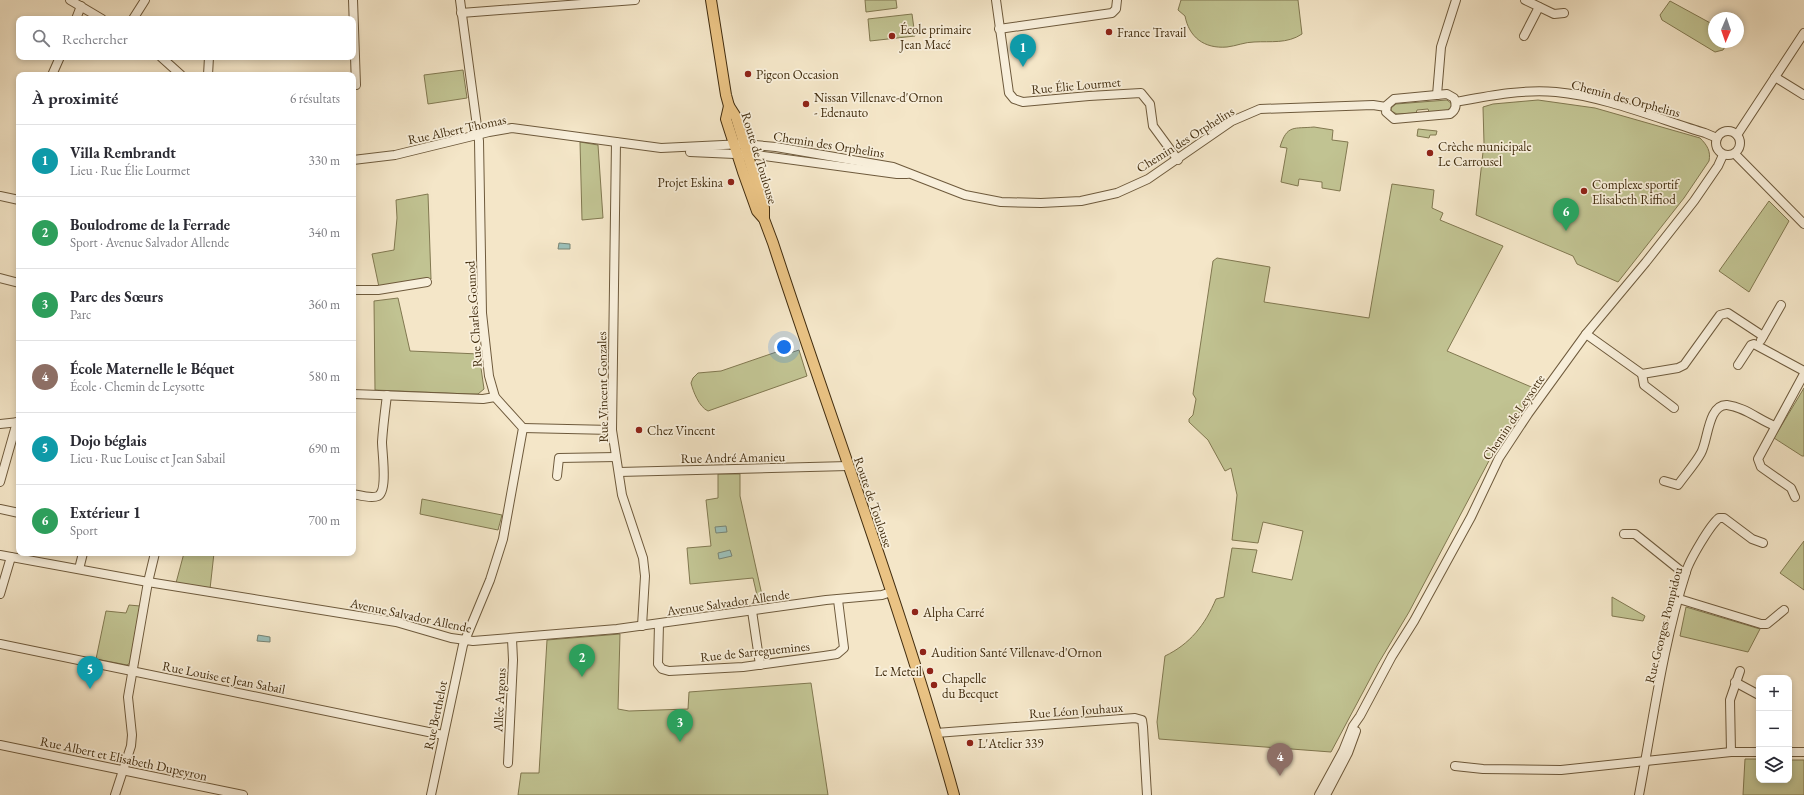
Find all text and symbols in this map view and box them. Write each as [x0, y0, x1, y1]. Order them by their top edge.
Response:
north arrow [1708, 12, 1744, 48]
search box [16, 16, 356, 60]
place label: École primaire Jean Macé [899, 21, 971, 53]
place label: France Travail [1117, 24, 1186, 41]
icon: search [30, 27, 52, 49]
marker: France Travail [1104, 27, 1114, 37]
text: Rechercher [62, 29, 128, 48]
marker: École primaire Jean Macé [887, 31, 897, 41]
pin: 1 [1010, 34, 1036, 67]
place label: Pigeon Occasion [756, 66, 839, 83]
marker: Pigeon Occasion [743, 69, 753, 79]
street label: Rue Élie Lourmet [1031, 73, 1121, 98]
street label: Chemin des Orphelins [1570, 76, 1682, 121]
text: À proximité [32, 87, 118, 109]
place label: Nissan Villenave-d'Ornon - Edenauto [814, 89, 943, 121]
text: 6 résultats [290, 90, 340, 107]
marker: Nissan Villenave-d'Ornon - Edenauto [801, 99, 811, 109]
street label: Chemin des Orphelins [1133, 102, 1237, 176]
street label: Route de Toulouse [738, 110, 782, 206]
street label: Rue Albert Thomas [406, 111, 508, 148]
street label: Chemin des Orphelins [772, 127, 886, 162]
place label: Crèche municipale Le Carrousel [1438, 138, 1532, 170]
text: Villa Rembrandt [70, 143, 176, 162]
marker: Crèche municipale Le Carrousel [1425, 148, 1435, 158]
text: 1 [42, 152, 48, 169]
text: 330 m [309, 152, 340, 169]
text: Lieu · Rue Élie Lourmet [70, 162, 190, 179]
place label: Projet Eskina [657, 174, 724, 191]
place label: Complexe sportif Elisabeth Riffiod [1592, 176, 1680, 208]
marker: Projet Eskina [726, 177, 736, 187]
marker: Complexe sportif Elisabeth Riffiod [1579, 186, 1589, 196]
pin: 6 [1553, 198, 1579, 231]
text: Boulodrome de la Ferrade [70, 215, 230, 234]
text: 2 [42, 224, 48, 241]
text: 340 m [309, 224, 340, 241]
text: Sport · Avenue Salvador Allende [70, 234, 229, 251]
street label: Rue Charles Gounod [461, 260, 486, 368]
text: Parc des Sœurs [70, 287, 163, 306]
text: 3 [42, 296, 48, 313]
text: 360 m [309, 296, 340, 313]
text: Parc [70, 306, 91, 323]
street label: Rue Vincent Gonzales [593, 331, 612, 443]
your location [774, 337, 794, 357]
text: École Maternelle le Béquet [70, 359, 234, 378]
text: 4 [42, 368, 48, 385]
text: 580 m [309, 368, 340, 385]
street label: Chemin de Leysotte [1478, 371, 1548, 464]
text: École · Chemin de Leysotte [70, 378, 205, 395]
place label: Chez Vincent [647, 422, 715, 439]
marker: Chez Vincent [634, 425, 644, 435]
text: Dojo béglais [70, 431, 147, 450]
text: 5 [42, 440, 48, 457]
text: 690 m [309, 440, 340, 457]
street label: Rue André Amanieu [681, 448, 786, 467]
text: Lieu · Rue Louise et Jean Sabail [70, 450, 225, 467]
street label: Route de Toulouse [850, 455, 897, 550]
text: Extérieur 1 [70, 503, 141, 522]
text: 6 [42, 512, 48, 529]
text: 700 m [309, 512, 340, 529]
text: Sport [70, 522, 98, 539]
street label: Rue Georges Pompidou [1641, 565, 1686, 685]
street label: Avenue Salvador Allende [665, 585, 791, 620]
street label: Avenue Salvador Allende [348, 594, 473, 637]
place label: Alpha Carré [922, 604, 984, 621]
marker: Alpha Carré [910, 607, 920, 617]
street label: Rue de Sarreguemines [699, 637, 811, 666]
pin: 2 [569, 644, 595, 677]
place label: Audition Santé Villenave-d'Ornon [930, 644, 1102, 661]
marker: Audition Santé Villenave-d'Ornon [918, 647, 928, 657]
pin: 5 [77, 656, 103, 689]
street label: Rue Louise et Jean Sabail [161, 657, 287, 698]
place label: Le Meteil [875, 663, 922, 680]
marker: Le Meteil [925, 666, 935, 676]
street label: Allée Argous [489, 667, 510, 734]
place label: Chapelle du Becquet [942, 670, 998, 702]
map controls [1756, 675, 1792, 783]
button: + [1756, 675, 1792, 711]
street label: Rue Berthelot [420, 679, 451, 751]
marker: Chapelle du Becquet [929, 680, 939, 690]
street label: Rue Léon Jouhaux [1028, 699, 1124, 722]
pin: 3 [667, 709, 693, 742]
button: − [1756, 711, 1792, 747]
street label: Rue Albert et Elisabeth Dupeyron [39, 732, 209, 785]
place label: L'Atelier 339 [978, 735, 1044, 752]
marker: L'Atelier 339 [965, 738, 975, 748]
pin: 4 [1267, 743, 1293, 776]
button: layers [1756, 747, 1792, 783]

